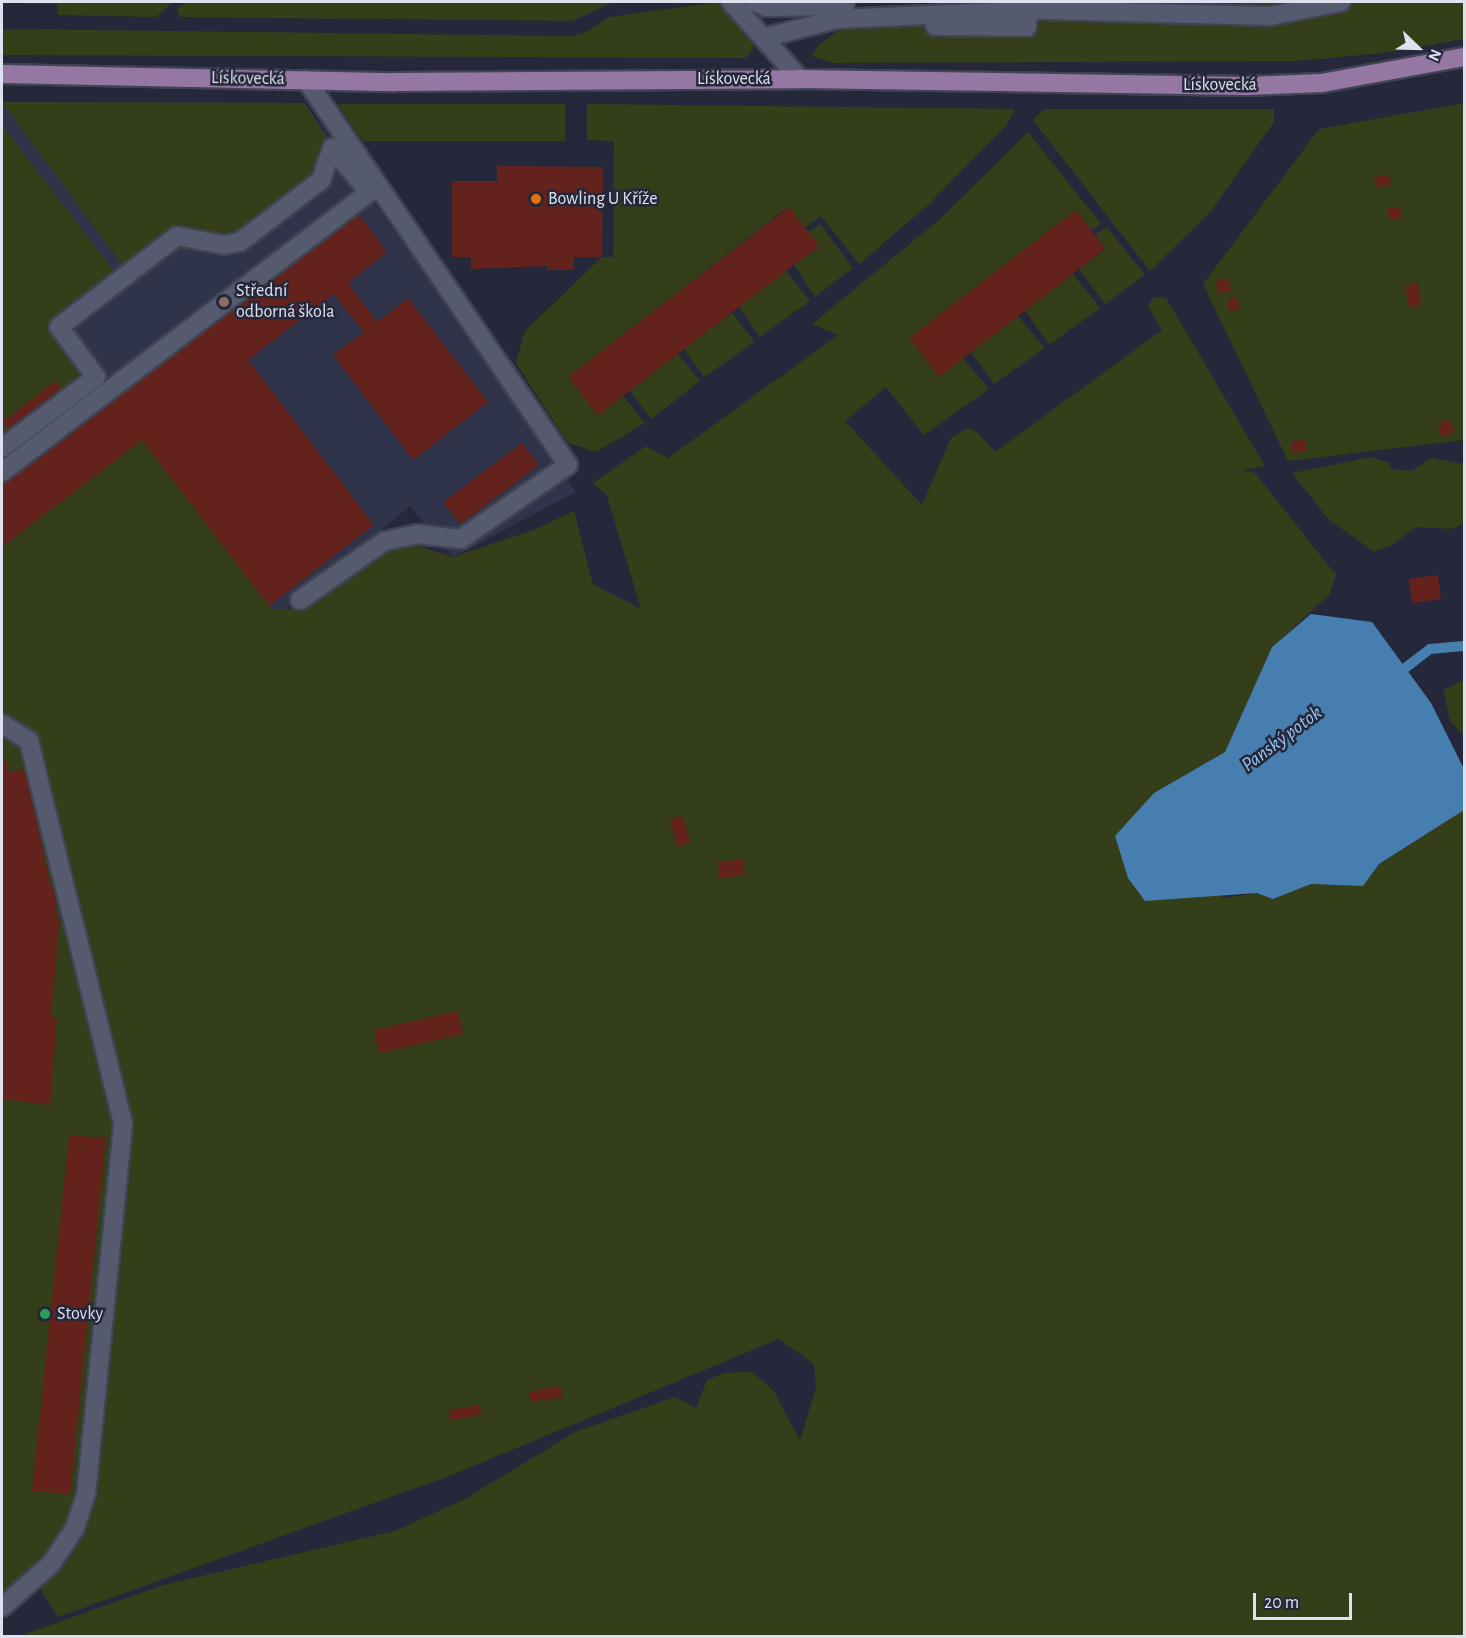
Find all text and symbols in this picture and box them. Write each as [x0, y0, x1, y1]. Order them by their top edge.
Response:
north arrow [1388, 18, 1448, 78]
text: N [1425, 47, 1444, 63]
street label: Lískovecká [211, 68, 285, 90]
street label: Lískovecká [697, 68, 771, 90]
street label: Lískovecká [1183, 74, 1257, 96]
place label: Bowling U Kříže [548, 188, 658, 210]
marker: Bowling U Kříže [529, 192, 543, 206]
place label: Střední odborná škola [236, 281, 335, 324]
marker: Střední odborná škola [217, 295, 231, 309]
water label: Panský potok [1237, 701, 1327, 777]
place label: Stovky [57, 1303, 103, 1325]
marker: Stovky [38, 1307, 52, 1321]
scale bar [1256, 1581, 1355, 1619]
text: 20 m [1264, 1594, 1299, 1612]

